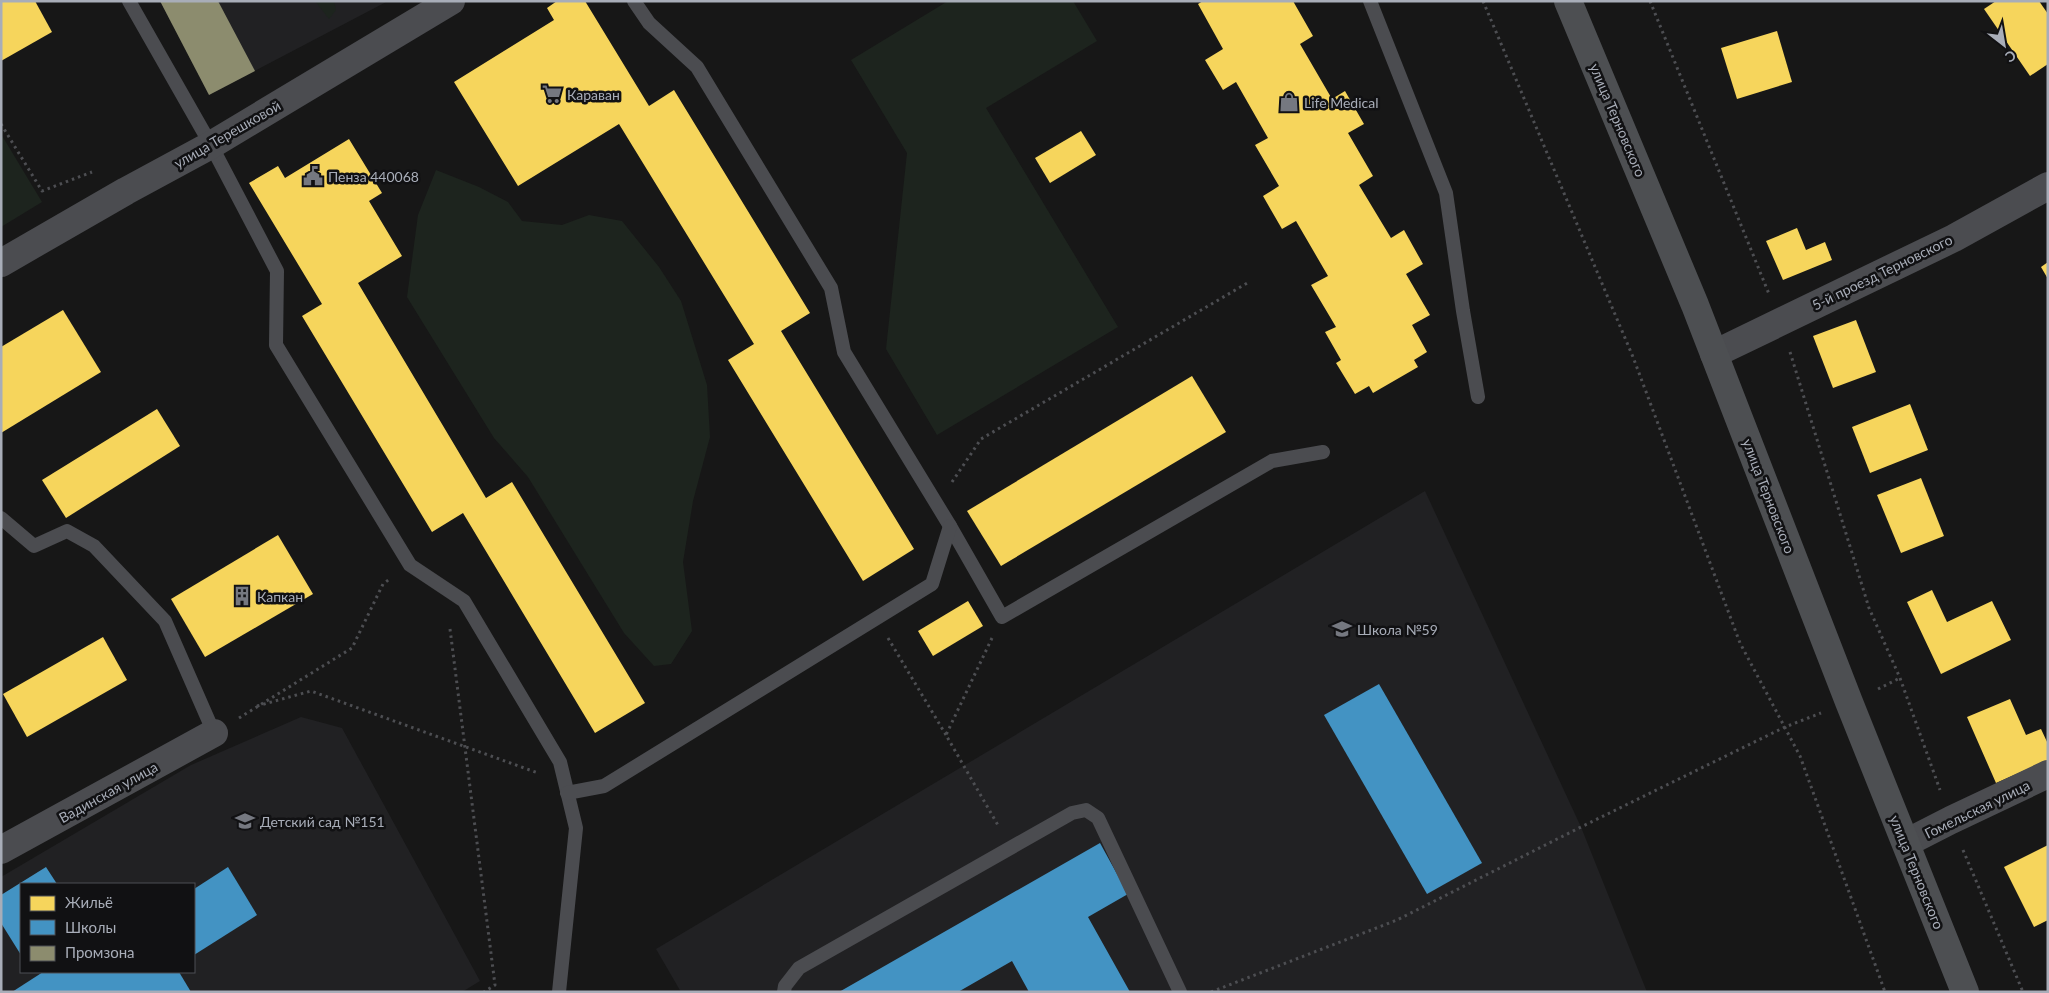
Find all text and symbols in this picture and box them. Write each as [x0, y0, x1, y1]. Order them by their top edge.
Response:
north arrow [1979, 20, 2029, 70]
text: С [2002, 47, 2019, 67]
street label: улица Терновского [1586, 61, 1650, 179]
supermarket icon: Караван [541, 83, 563, 105]
place label: Караван [567, 86, 620, 103]
shop icon: Life Medical [1278, 91, 1300, 113]
place label: Life Medical [1304, 94, 1379, 111]
street label: улица Терешковой [171, 97, 283, 171]
public building icon: Пенза 440068 [302, 165, 324, 187]
place label: Пенза 440068 [328, 168, 419, 185]
street label: 5-й проезд Терновского [1809, 231, 1955, 313]
street label: улица Терновского [1739, 436, 1799, 556]
building icon: Капкан [231, 585, 253, 607]
place label: Капкан [257, 588, 303, 605]
school or university icon: Школа №59 [1331, 618, 1353, 640]
place label: Школа №59 [1357, 621, 1438, 638]
street label: Вадинская улица [56, 758, 160, 826]
street label: Гомельская улица [1922, 776, 2032, 842]
school or university icon: Детский сад №151 [234, 810, 256, 832]
place label: Детский сад №151 [260, 813, 385, 830]
street label: улица Терновского [1886, 813, 1948, 932]
legend [20, 883, 195, 973]
text: Жильё [65, 893, 113, 911]
text: Школы [65, 918, 116, 936]
text: Промзона [65, 943, 135, 961]

